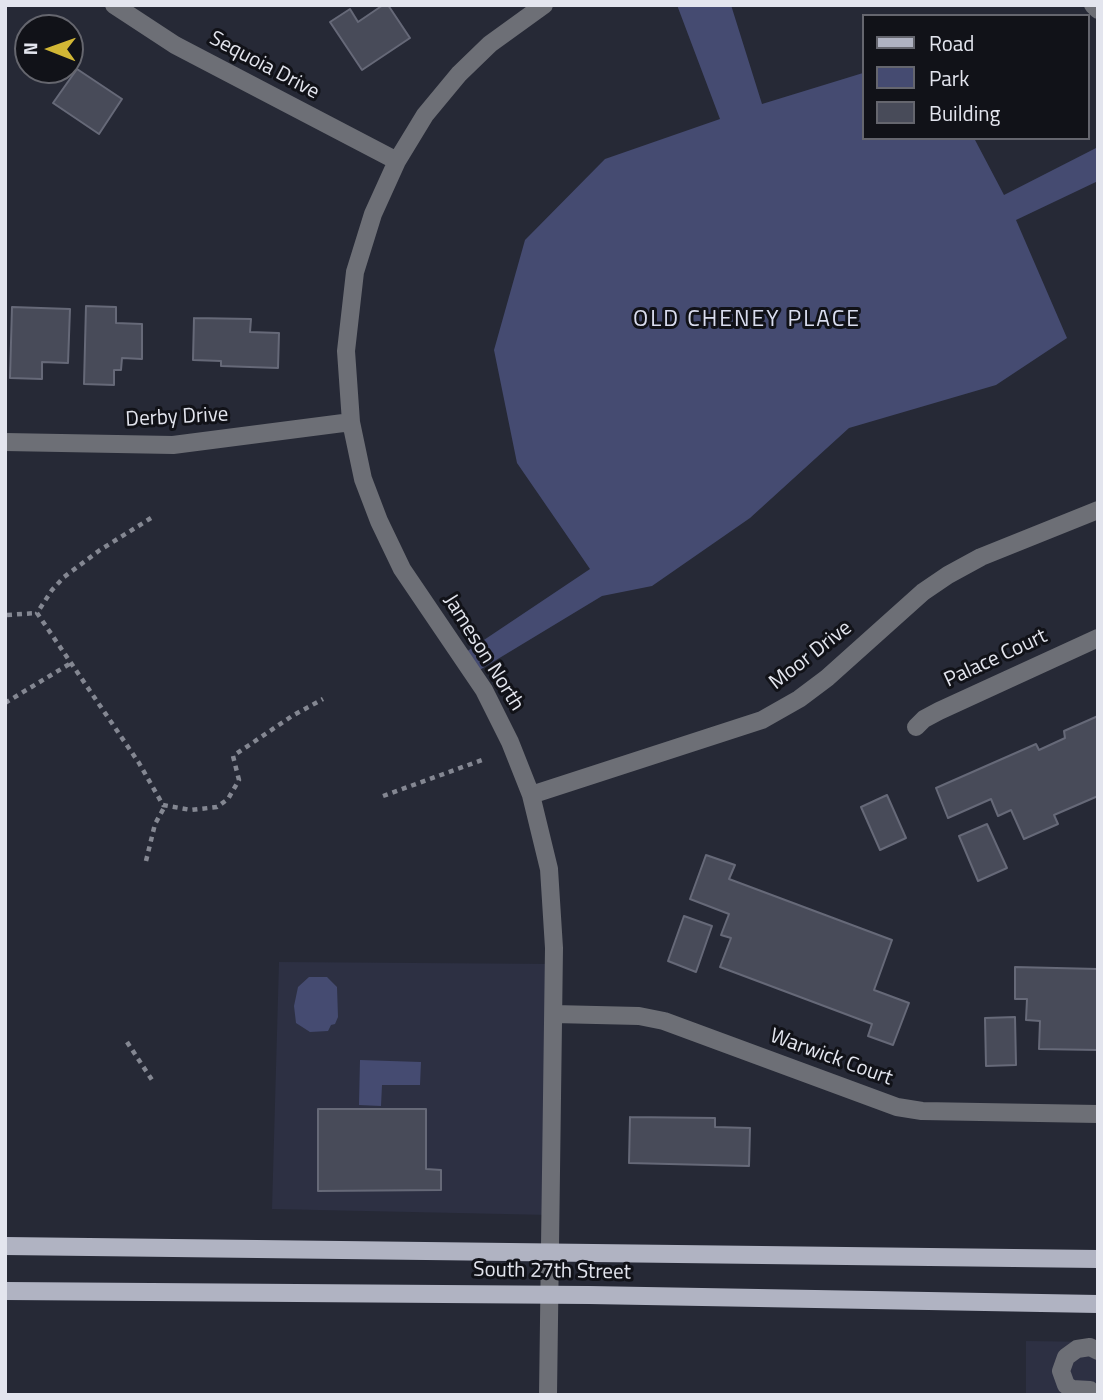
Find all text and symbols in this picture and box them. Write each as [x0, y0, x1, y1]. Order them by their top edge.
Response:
north arrow [14, 14, 84, 84]
legend [862, 14, 1089, 140]
street label: Sequoia Drive [205, 26, 323, 106]
text: Road [929, 27, 974, 59]
text: N [15, 42, 44, 56]
text: Park [929, 62, 969, 94]
text: Building [929, 97, 1000, 129]
district label: OLD CHENEY PLACE [635, 306, 859, 334]
street label: Derby Drive [125, 403, 229, 433]
street label: Jameson North [437, 590, 529, 716]
street label: Moor Drive [765, 616, 857, 696]
street label: Palace Court [941, 624, 1051, 694]
street label: Warwick Court [766, 1024, 896, 1092]
street label: South 27th Street [473, 1258, 631, 1286]

